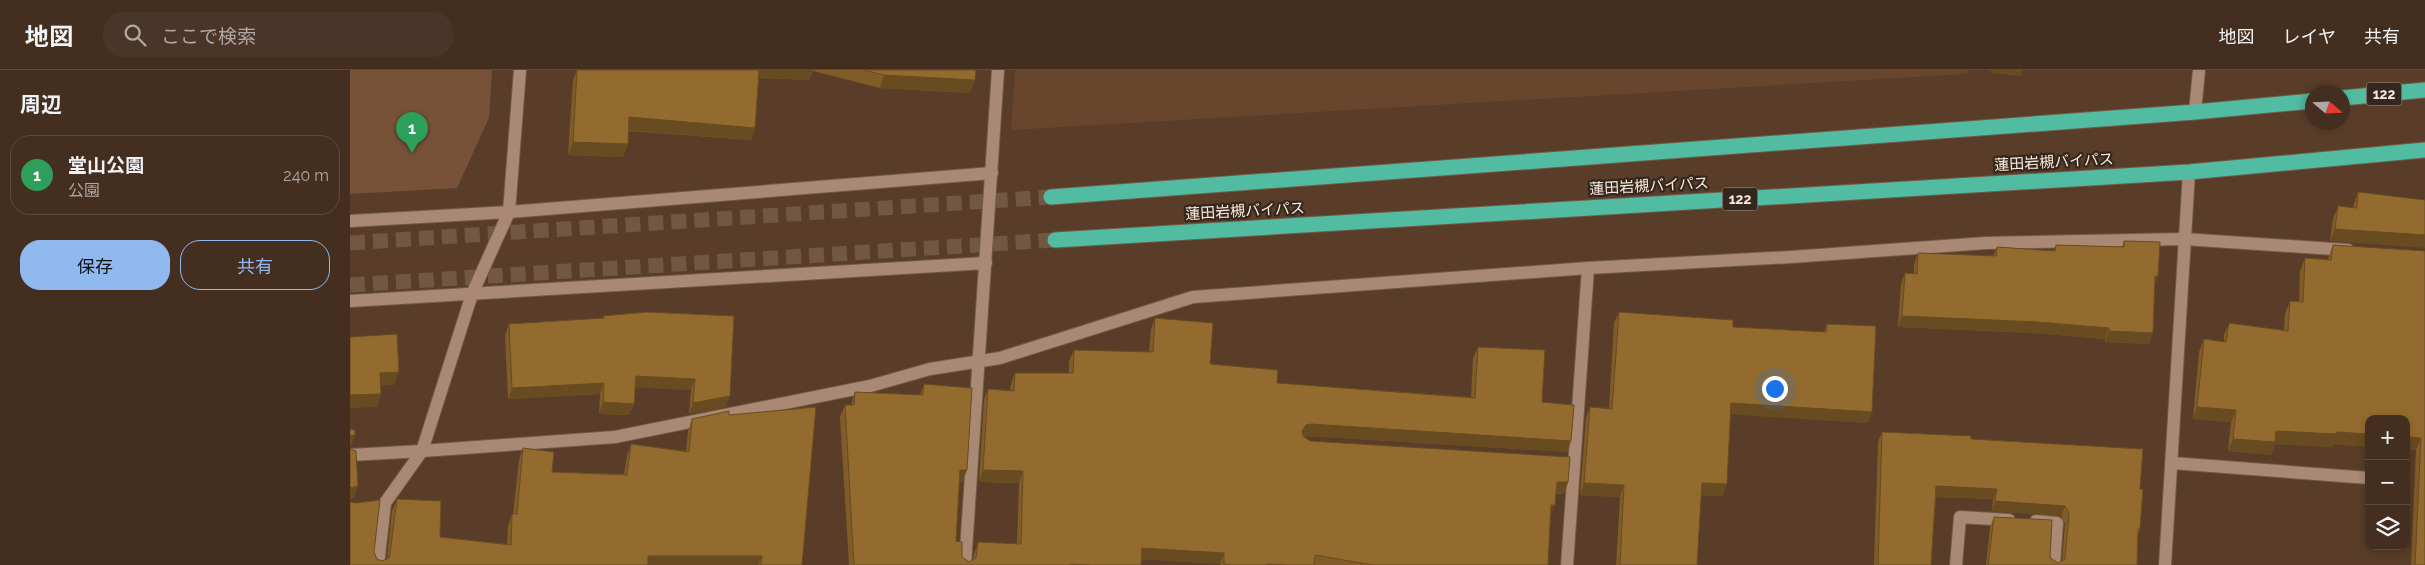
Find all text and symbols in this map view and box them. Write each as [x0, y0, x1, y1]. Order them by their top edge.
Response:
search box [103, 12, 453, 57]
icon: search [121, 21, 149, 49]
text: 地図 [25, 22, 73, 51]
text: ここで検索 [161, 25, 256, 47]
text: 地図 [2219, 26, 2255, 47]
text: レイヤ [2283, 26, 2336, 47]
text: 共有 [2364, 26, 2400, 47]
road number: 122 [2366, 82, 2402, 106]
north arrow [2305, 85, 2350, 130]
text: 周辺 [20, 92, 62, 117]
pin: 1 [396, 112, 428, 153]
street label: 蓮田岩槻バイパス [1994, 150, 2114, 174]
text: 堂山公園 [68, 154, 144, 176]
text: 1 [33, 166, 41, 185]
text: 240 m [283, 166, 329, 185]
street label: 蓮田岩槻バイパス [1589, 174, 1709, 198]
text: 公園 [68, 181, 100, 200]
road number: 122 [1722, 188, 1758, 210]
street label: 蓮田岩槻バイパス [1185, 199, 1305, 223]
button: 保存 [20, 240, 170, 290]
button: 共有 [180, 240, 330, 290]
your location [1762, 376, 1788, 402]
map controls [2365, 415, 2410, 550]
button: + [2365, 415, 2410, 460]
button: − [2365, 460, 2410, 505]
button: layers [2365, 505, 2410, 550]

